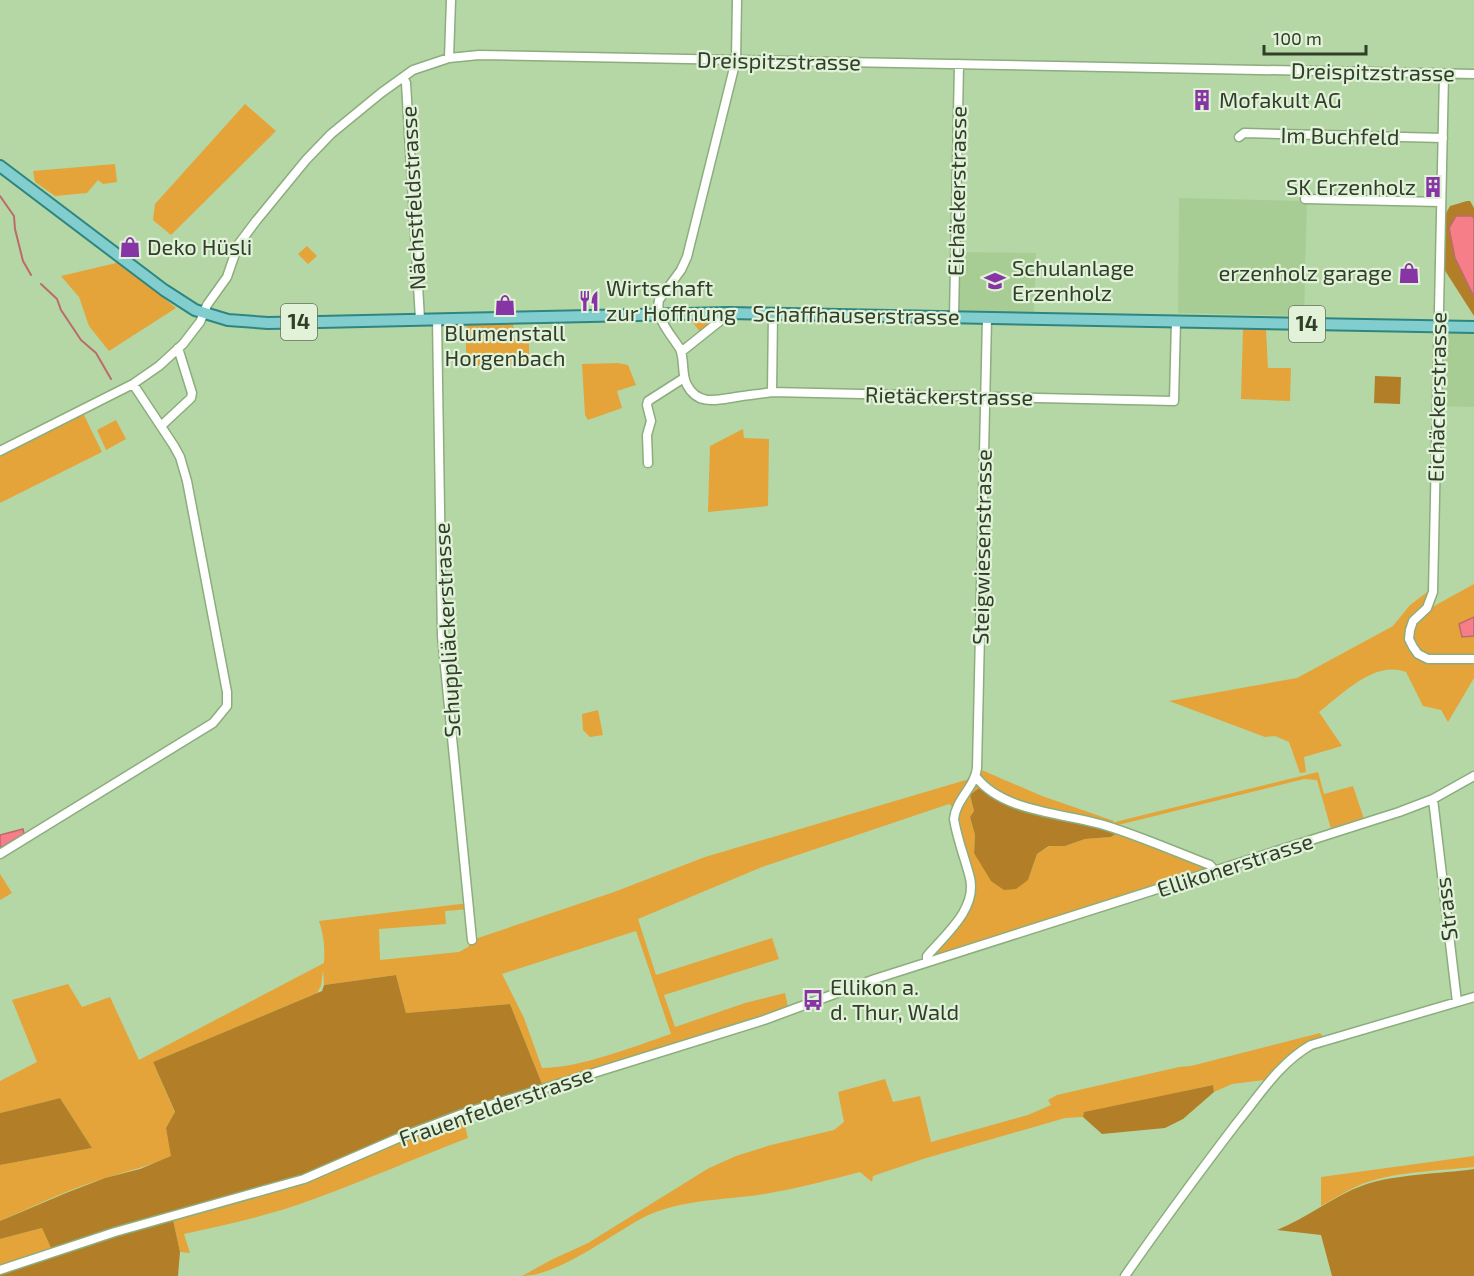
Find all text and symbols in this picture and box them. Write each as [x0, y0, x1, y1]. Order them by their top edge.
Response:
scale bar [1264, 18, 1366, 56]
text: 100 m [1273, 27, 1322, 49]
street label: Dreispitzstrasse [697, 46, 861, 74]
street label: Dreispitzstrasse [1291, 57, 1455, 85]
place label: Mofakult AG [1219, 86, 1342, 112]
building icon: Mofakult AG [1190, 88, 1214, 112]
street label: Nächstfeldstrasse [394, 105, 430, 291]
street label: Eichäckerstrasse [942, 106, 970, 276]
street label: Im Buchfeld [1280, 121, 1400, 149]
place label: SK Erzenholz [1286, 173, 1416, 199]
building icon: SK Erzenholz [1421, 175, 1445, 199]
place label: Deko Hüsli [147, 233, 252, 259]
shop icon: Deko Hüsli [118, 235, 142, 259]
place label: Schulanlage Erzenholz [1012, 254, 1134, 305]
place label: erzenholz garage [1218, 259, 1392, 285]
shop icon: erzenholz garage [1397, 261, 1421, 285]
school or university icon: Schulanlage Erzenholz [983, 269, 1007, 293]
place label: Wirtschaft zur Hoffnung [606, 274, 736, 325]
restaurant icon: Wirtschaft zur Hoffnung [577, 289, 601, 313]
shop icon: Blumenstall Horgenbach [493, 293, 517, 317]
street label: Schaffhauserstrasse [752, 299, 960, 329]
road number: 14 [281, 304, 317, 340]
road number: 14 [1289, 306, 1325, 342]
street label: Eichäckerstrasse [1422, 312, 1450, 482]
place label: Blumenstall Horgenbach [444, 319, 566, 370]
street label: Rietäckerstrasse [865, 381, 1033, 409]
street label: Steigwiesenstrasse [966, 449, 996, 645]
street label: Schuppliäckerstrasse [427, 522, 465, 738]
street label: Ellikonerstrasse [1154, 827, 1316, 901]
street label: Strass [1428, 876, 1462, 942]
place label: Ellikon a. d. Thur, Wald [830, 973, 959, 1024]
bus stop icon: Ellikon a. d. Thur, Wald [801, 988, 825, 1012]
street label: Frauenfelderstrasse [395, 1060, 596, 1151]

